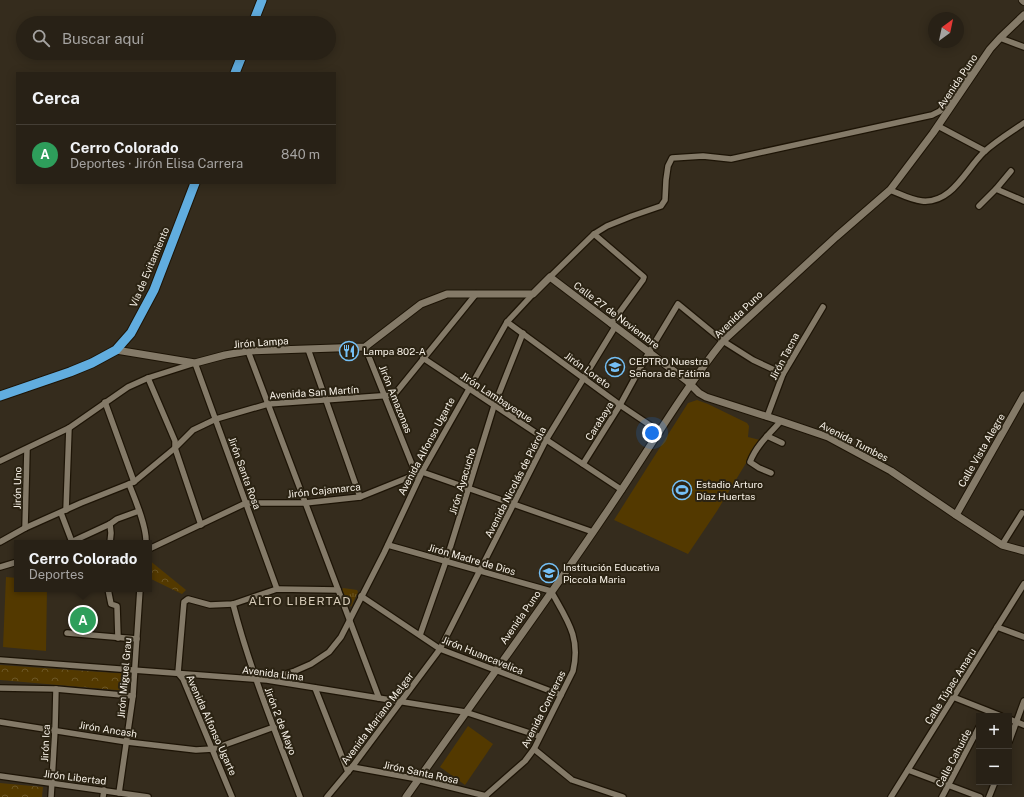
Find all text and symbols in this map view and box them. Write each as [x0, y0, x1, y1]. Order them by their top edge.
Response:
north arrow [928, 12, 964, 48]
search box [16, 16, 336, 60]
icon: search [30, 27, 52, 49]
text: Buscar aquí [62, 30, 144, 47]
street label: Avenida Puno [934, 51, 980, 110]
text: Cerca [32, 88, 80, 108]
text: Cerro Colorado [70, 139, 179, 156]
text: A [40, 147, 50, 162]
text: 840 m [281, 147, 320, 162]
text: Deportes · Jirón Elisa Carrera [70, 156, 243, 171]
street label: Vía de Evitamiento [127, 225, 171, 309]
street label: Calle 27 de Noviembre [572, 279, 663, 351]
street label: Avenida Puno [711, 288, 765, 340]
street label: Jirón Tacna [767, 330, 801, 382]
street label: Jirón Lampa [233, 334, 289, 350]
restaurant icon: Lampa 802-A [338, 340, 360, 362]
place label: Lampa 802-A [363, 345, 426, 357]
street label: Jirón Loreto [563, 349, 614, 391]
place label: CEPTRO Nuestra Señora de Fátima [629, 355, 710, 379]
school or university icon: CEPTRO Nuestra Señora de Fátima [604, 356, 626, 378]
street label: Jirón Amazonas [377, 363, 415, 435]
street label: Jirón Lambayeque [459, 369, 536, 425]
street label: Avenida San Martín [269, 383, 360, 401]
street label: Avenida Alfonso Ugarte [395, 395, 457, 497]
street label: Carabaya [582, 399, 616, 443]
street label: Calle Vista Alegre [955, 411, 1007, 489]
street label: Avenida Tumbes [817, 418, 891, 464]
your location [642, 423, 662, 443]
street label: Avenida Nicolás de Piérola [482, 425, 548, 539]
street label: Jirón Santa Rosa [226, 435, 264, 511]
street label: Jirón Ayacucho [446, 446, 478, 516]
street label: Jirón Uno [11, 466, 23, 509]
place label: Estadio Arturo Díaz Huertas [696, 478, 763, 502]
sports icon: Estadio Arturo Díaz Huertas [671, 479, 693, 501]
street label: Jirón Cajamarca [287, 480, 361, 500]
popup [14, 540, 152, 592]
street label: Jirón Madre de Dios [427, 541, 517, 577]
text: Cerro Colorado [29, 550, 137, 567]
place label: Institución Educativa Piccola Maria [563, 561, 660, 585]
school or university icon: Institución Educativa Piccola Maria [538, 562, 560, 584]
text: Deportes [29, 567, 84, 582]
street label: Avenida Puno [497, 588, 543, 646]
district label: ALTO LIBERTAD [249, 594, 351, 608]
pin: A [70, 605, 96, 635]
street label: Jirón Huancavelica [441, 633, 525, 677]
street label: Jirón Miguel Grau [115, 637, 134, 719]
street label: Calle Túpac Amaru [922, 646, 978, 726]
street label: Avenida Lima [242, 663, 304, 683]
street label: Avenida Contreras [518, 668, 568, 750]
street label: Avenida Mariano Melgar [338, 669, 416, 767]
street label: Avenida Alfonso Ugarte [184, 673, 240, 778]
street label: Jirón 2 de Mayo [263, 685, 300, 757]
map controls [976, 713, 1012, 785]
button: + [976, 713, 1012, 749]
street label: Jirón Ancash [78, 718, 138, 740]
street label: Jirón Ica [38, 724, 52, 762]
street label: Calle Cahuide [933, 727, 974, 789]
button: − [976, 749, 1012, 785]
street label: Jirón Santa Rosa [382, 758, 460, 786]
street label: Jirón Libertad [43, 767, 107, 787]

